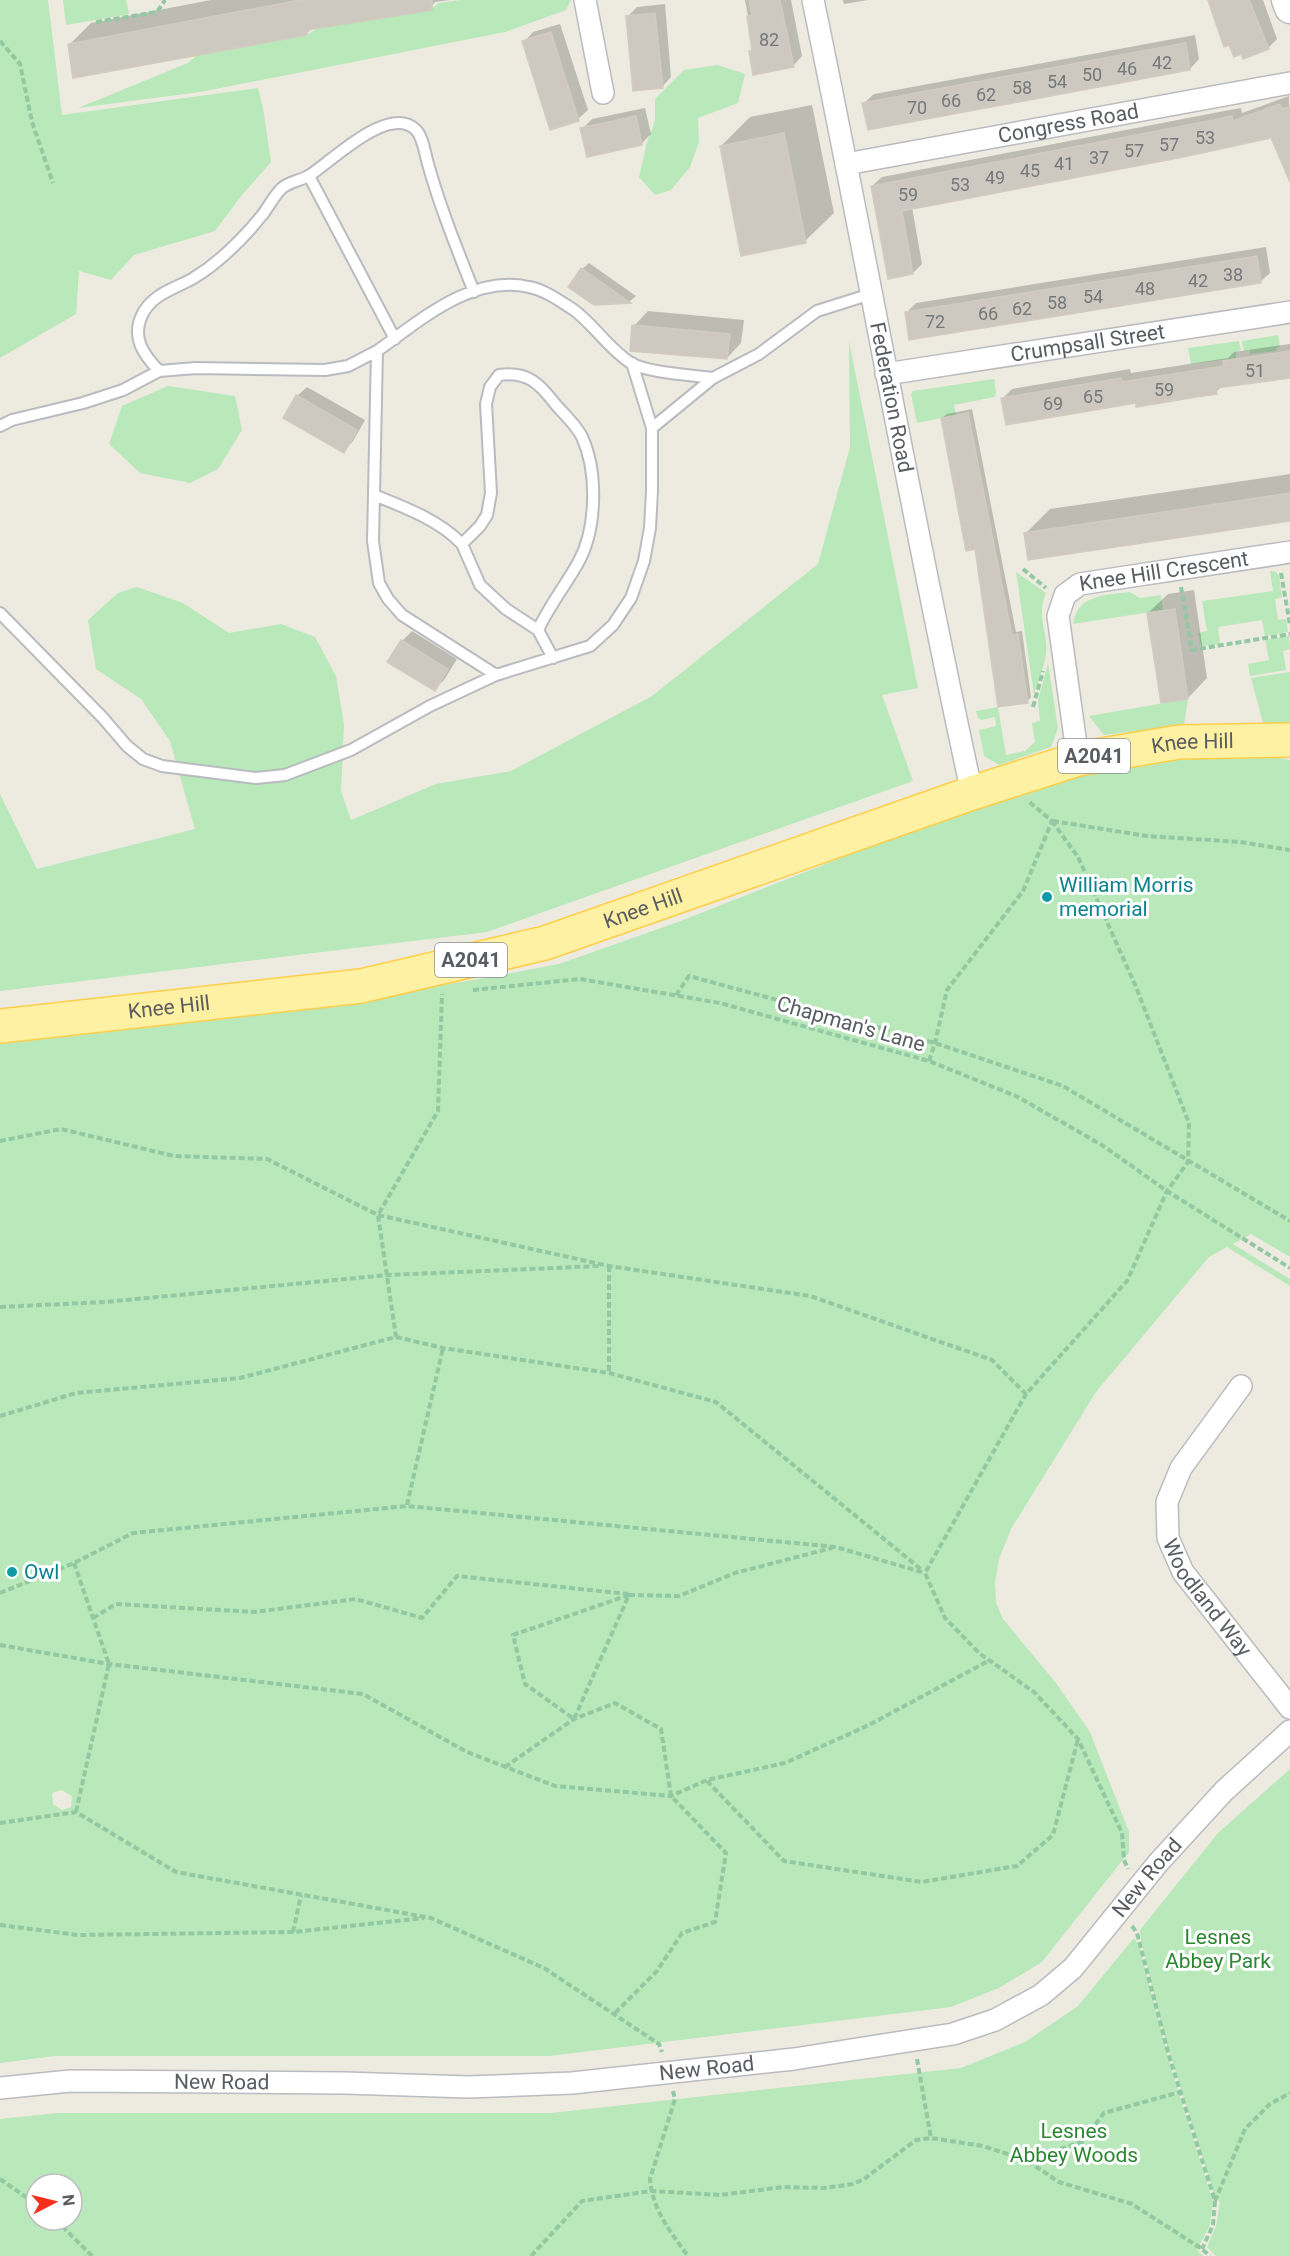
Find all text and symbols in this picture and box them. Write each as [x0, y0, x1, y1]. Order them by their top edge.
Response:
house number: 82 [759, 29, 779, 50]
house number: 42 [1152, 52, 1172, 73]
house number: 46 [1117, 58, 1137, 79]
house number: 50 [1082, 64, 1102, 85]
house number: 54 [1047, 71, 1067, 92]
house number: 58 [1012, 77, 1032, 98]
house number: 62 [976, 84, 996, 105]
house number: 66 [941, 90, 961, 111]
house number: 70 [907, 97, 927, 118]
street label: Congress Road [996, 99, 1140, 148]
house number: 53 [1195, 127, 1215, 148]
house number: 57 [1159, 134, 1179, 155]
house number: 57 [1124, 140, 1144, 161]
house number: 37 [1089, 147, 1109, 168]
house number: 41 [1054, 153, 1074, 174]
house number: 45 [1020, 160, 1040, 181]
house number: 49 [985, 167, 1005, 188]
house number: 53 [950, 174, 970, 195]
house number: 59 [898, 184, 918, 205]
house number: 38 [1223, 264, 1243, 285]
house number: 42 [1188, 270, 1208, 291]
house number: 48 [1135, 278, 1155, 299]
house number: 54 [1083, 286, 1103, 307]
house number: 58 [1047, 292, 1067, 313]
house number: 62 [1012, 298, 1032, 319]
house number: 66 [978, 303, 998, 324]
house number: 72 [925, 311, 945, 332]
street label: Crumpsall Street [1009, 319, 1167, 367]
street label: Federation Road [865, 320, 918, 475]
house number: 51 [1245, 360, 1265, 381]
house number: 59 [1154, 379, 1174, 400]
house number: 65 [1083, 386, 1103, 407]
house number: 69 [1043, 393, 1063, 414]
street label: Knee Hill Crescent [1078, 546, 1250, 596]
street label: Knee Hill [1150, 729, 1234, 758]
road number: A2041 [1058, 739, 1130, 773]
place label: William Morris memorial [1059, 873, 1194, 921]
street label: Knee Hill [600, 884, 686, 934]
marker: William Morris memorial [1040, 890, 1054, 904]
road number: A2041 [435, 943, 507, 977]
street label: Knee Hill [127, 991, 211, 1024]
street label: Chapman's Lane [774, 991, 928, 1057]
street label: Woodland Way [1158, 1535, 1257, 1661]
place label: Owl [24, 1560, 59, 1584]
marker: Owl [5, 1565, 19, 1579]
street label: New Road [1107, 1833, 1187, 1922]
park label: Lesnes Abbey Park [1165, 1925, 1271, 1973]
street label: New Road [658, 2051, 755, 2085]
street label: New Road [174, 2070, 269, 2094]
park label: Lesnes Abbey Woods [1010, 2119, 1138, 2167]
north arrow [24, 2172, 84, 2232]
text: N [58, 2193, 79, 2207]

